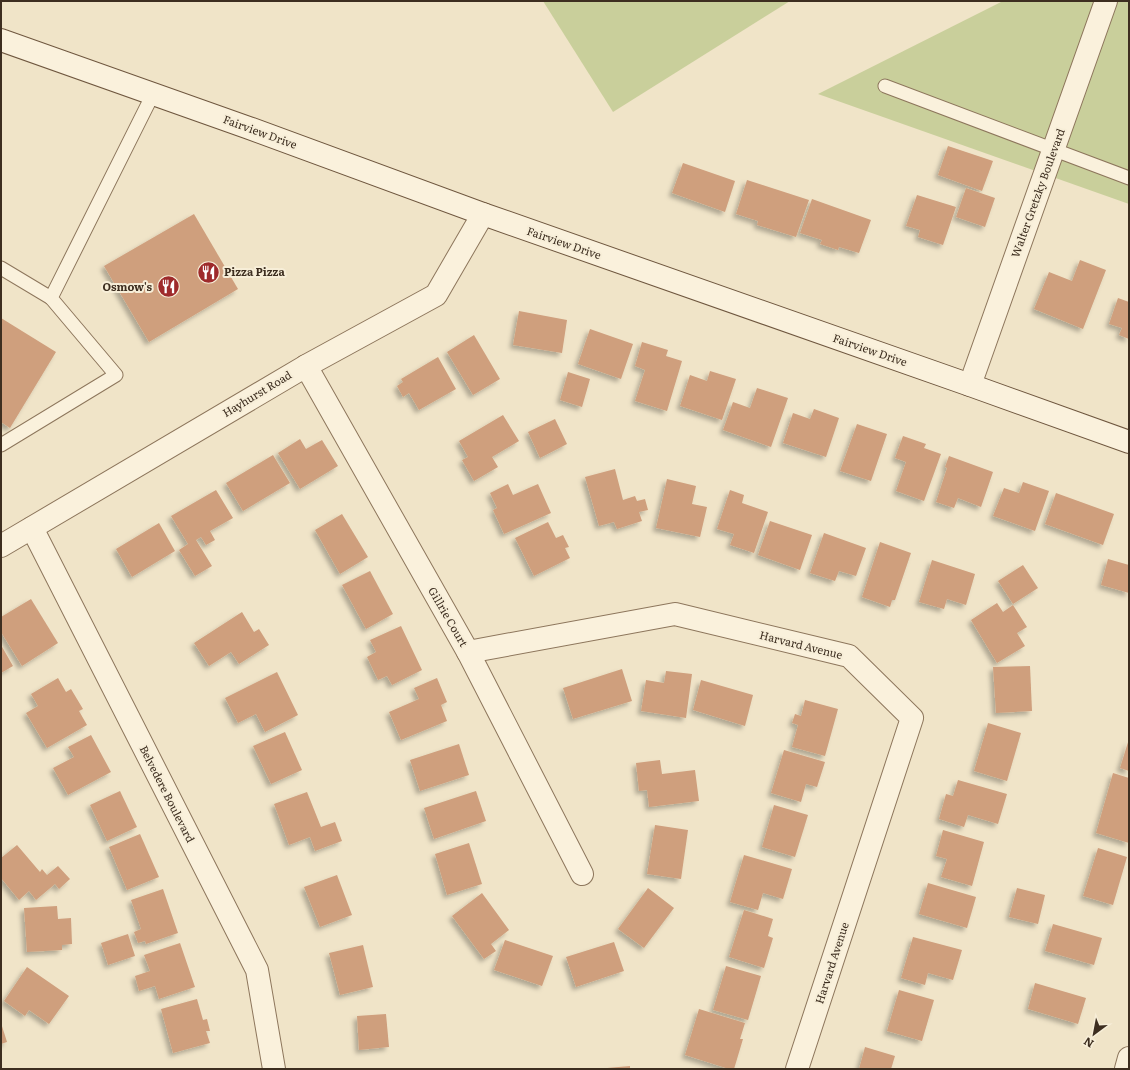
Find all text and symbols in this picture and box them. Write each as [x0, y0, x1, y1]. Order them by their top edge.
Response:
street label: Fairview Drive [221, 110, 300, 152]
street label: Walter Gretzky Boulevard [1006, 126, 1068, 259]
street label: Fairview Drive [525, 222, 604, 262]
restaurant icon: Pizza Pizza [196, 259, 222, 285]
place label: Pizza Pizza [224, 263, 285, 279]
restaurant icon: Osmow's [155, 274, 181, 300]
place label: Osmow's [102, 278, 153, 294]
street label: Fairview Drive [831, 329, 910, 369]
street label: Hayhurst Road [219, 366, 294, 420]
street label: Gillrie Court [425, 584, 473, 650]
street label: Harvard Avenue [758, 626, 845, 662]
street label: Belvedere Boulevard [136, 742, 199, 845]
street label: Harvard Avenue [810, 919, 852, 1006]
north arrow [1074, 1014, 1114, 1054]
text: N [1080, 1034, 1096, 1053]

